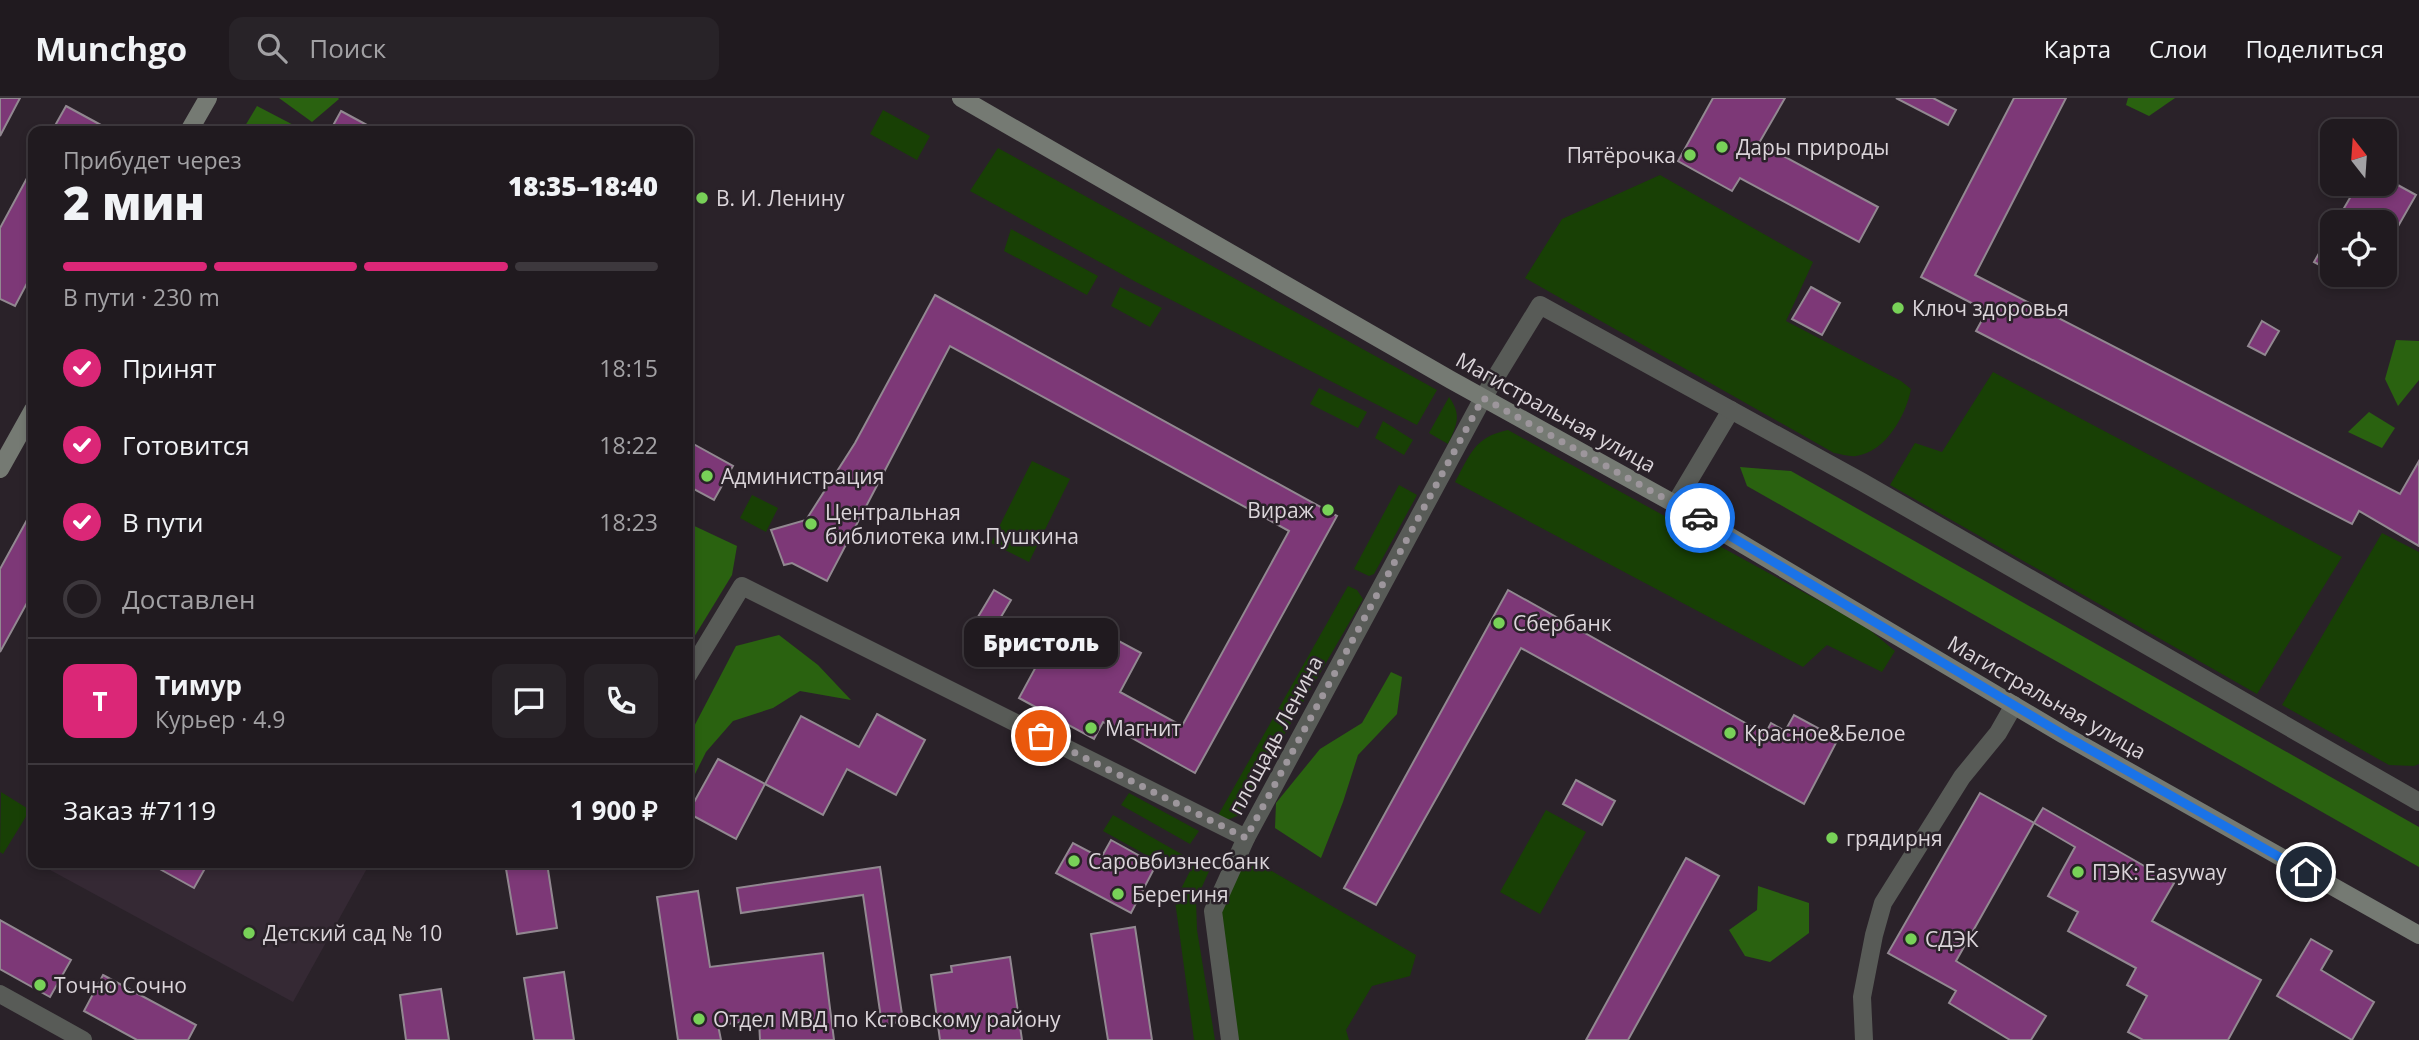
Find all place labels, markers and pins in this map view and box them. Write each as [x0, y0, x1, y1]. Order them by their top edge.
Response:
place label: Дары природы [1736, 133, 1889, 161]
marker: Дары природы [1714, 139, 1730, 155]
place label: Пятёрочка [1567, 141, 1676, 169]
marker: Пятёрочка [1682, 147, 1698, 163]
place label: В. И. Ленину [716, 184, 845, 212]
marker: В. И. Ленину [694, 190, 710, 206]
place label: Ключ здоровья [1912, 294, 2069, 322]
marker: Ключ здоровья [1890, 300, 1906, 316]
place label: Администрация [721, 462, 884, 490]
marker: Администрация [699, 468, 715, 484]
place label: Вираж [1247, 496, 1315, 524]
place label: Центральная библиотека им.Пушкина [825, 498, 1079, 550]
marker: Вираж [1320, 502, 1336, 518]
marker: Центральная библиотека им.Пушкина [803, 516, 819, 532]
place label: Сбербанк [1513, 609, 1612, 637]
marker: Сбербанк [1491, 615, 1507, 631]
callout: Бристоль [964, 617, 1118, 666]
pin [1011, 706, 1071, 766]
place label: Магнит [1105, 714, 1181, 742]
place label: Красное&Белое [1744, 719, 1905, 747]
marker: Магнит [1083, 720, 1099, 736]
marker: Красное&Белое [1722, 725, 1738, 741]
place label: грядирня [1846, 824, 1943, 852]
marker: грядирня [1824, 830, 1840, 846]
pin [2276, 842, 2336, 902]
place label: Саровбизнесбанк [1088, 847, 1270, 875]
marker: Саровбизнесбанк [1066, 853, 1082, 869]
place label: ПЭК: Easyway [2092, 858, 2227, 886]
marker: ПЭК: Easyway [2070, 864, 2086, 880]
place label: Берегиня [1132, 880, 1229, 908]
marker: Берегиня [1110, 886, 1126, 902]
place label: Детский сад № 10 [263, 919, 442, 947]
marker: Детский сад № 10 [241, 925, 257, 941]
place label: СДЭК [1925, 925, 1979, 953]
marker: СДЭК [1903, 931, 1919, 947]
place label: Точно Сочно [54, 971, 187, 999]
marker: Точно Сочно [32, 977, 48, 993]
place label: Отдел МВД по Кстовскому району [713, 1005, 1061, 1033]
marker: Отдел МВД по Кстовскому району [691, 1011, 707, 1027]

